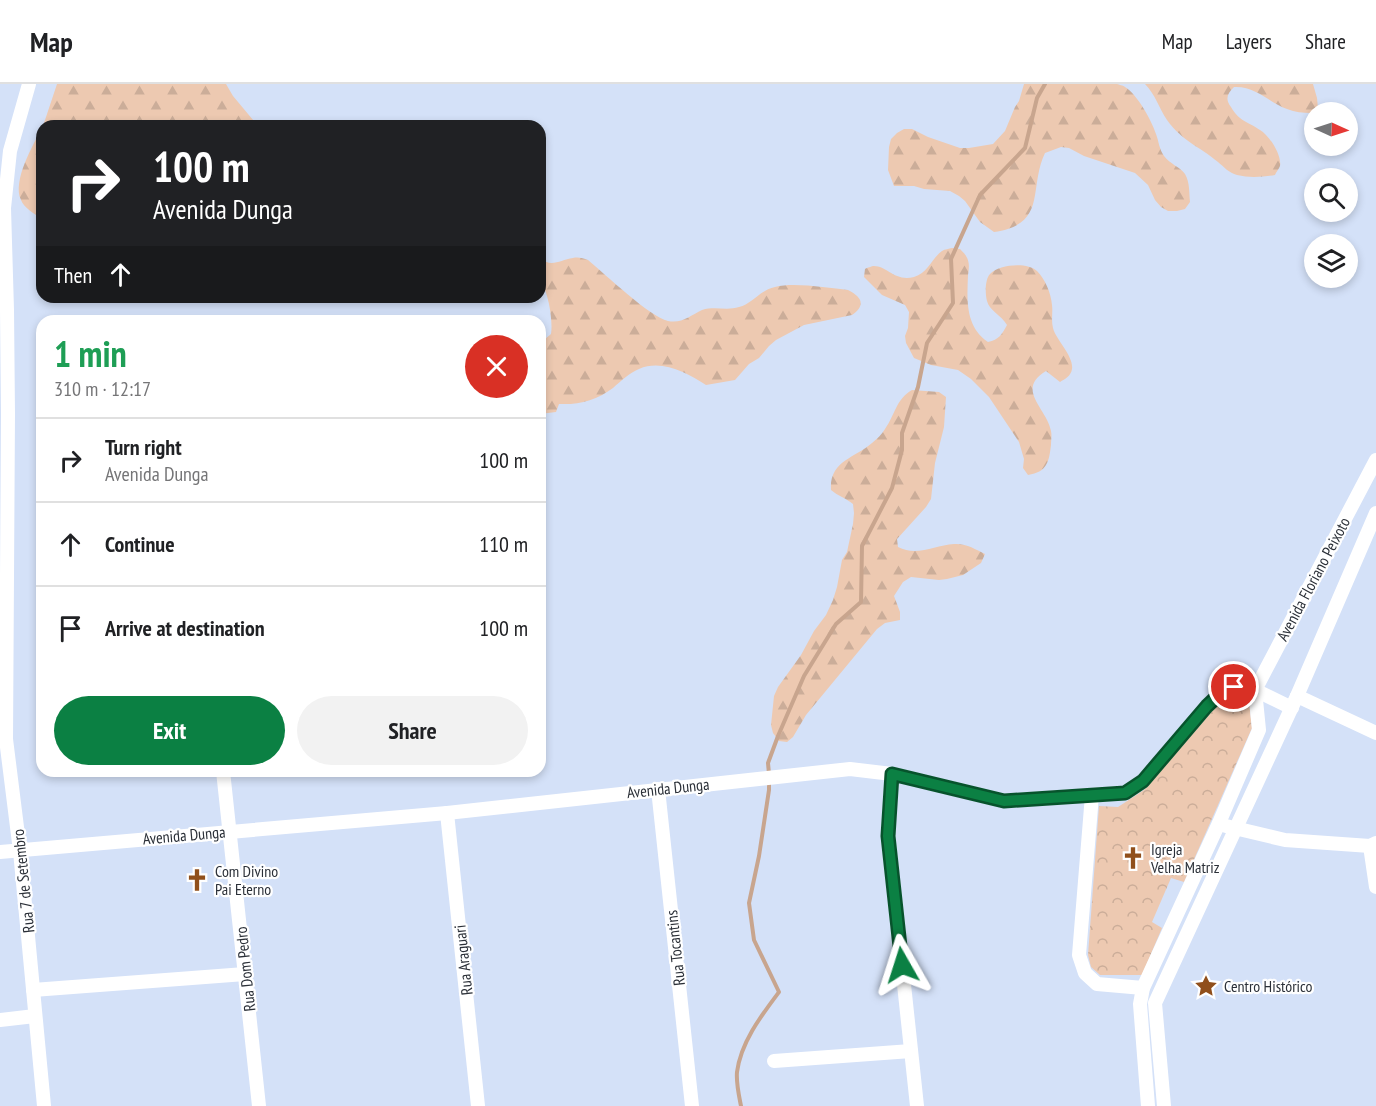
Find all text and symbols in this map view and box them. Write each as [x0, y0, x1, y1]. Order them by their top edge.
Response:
text: Map [30, 23, 73, 60]
text: Map [1162, 28, 1193, 55]
text: Layers [1226, 28, 1272, 55]
text: Share [1305, 28, 1346, 55]
north arrow [1304, 102, 1358, 156]
map controls [1304, 102, 1358, 288]
text: 100 m [153, 139, 250, 194]
icon: right [54, 144, 132, 222]
button: search [1304, 168, 1358, 222]
text: Avenida Dunga [153, 192, 293, 226]
button: layers [1304, 234, 1358, 288]
icon: ahead [104, 258, 137, 291]
text: Then [54, 261, 92, 289]
text: 1 min [54, 330, 127, 377]
button: close [465, 335, 528, 398]
text: 310 m · 12:17 [54, 376, 151, 402]
text: Turn right [105, 433, 182, 461]
icon: right [54, 444, 87, 477]
text: 100 m [479, 446, 528, 474]
text: Avenida Dunga [105, 461, 208, 487]
street label: Avenida Floriano Peixoto [1272, 514, 1354, 644]
icon: ahead [54, 528, 87, 561]
text: Continue [105, 530, 175, 558]
text: 110 m [479, 530, 528, 558]
icon: arrive [54, 612, 87, 645]
text: Arrive at destination [105, 614, 265, 642]
text: 100 m [479, 614, 528, 642]
pin [1208, 661, 1259, 712]
icon: arrive [1217, 670, 1250, 703]
button: Exit [54, 696, 285, 765]
button: Share [297, 696, 528, 765]
street label: Avenida Dunga [626, 774, 710, 802]
street label: Avenida Dunga [142, 821, 226, 849]
street label: Rua 7 de Setembro [8, 828, 38, 934]
place label: Igreja Velha Matriz [1150, 839, 1220, 877]
church icon: Igreja Velha Matriz [1120, 845, 1146, 871]
place label: Com Divino Pai Eterno [215, 861, 278, 899]
church icon: Com Divino Pai Eterno [184, 867, 210, 893]
street label: Rua Tocantins [661, 909, 689, 987]
street label: Rua Araguari [449, 924, 477, 996]
street label: Rua Dom Pedro [231, 926, 259, 1012]
position arrow [870, 933, 934, 997]
place icon: Centro Histórico [1193, 973, 1219, 999]
place label: Centro Histórico [1224, 976, 1313, 996]

